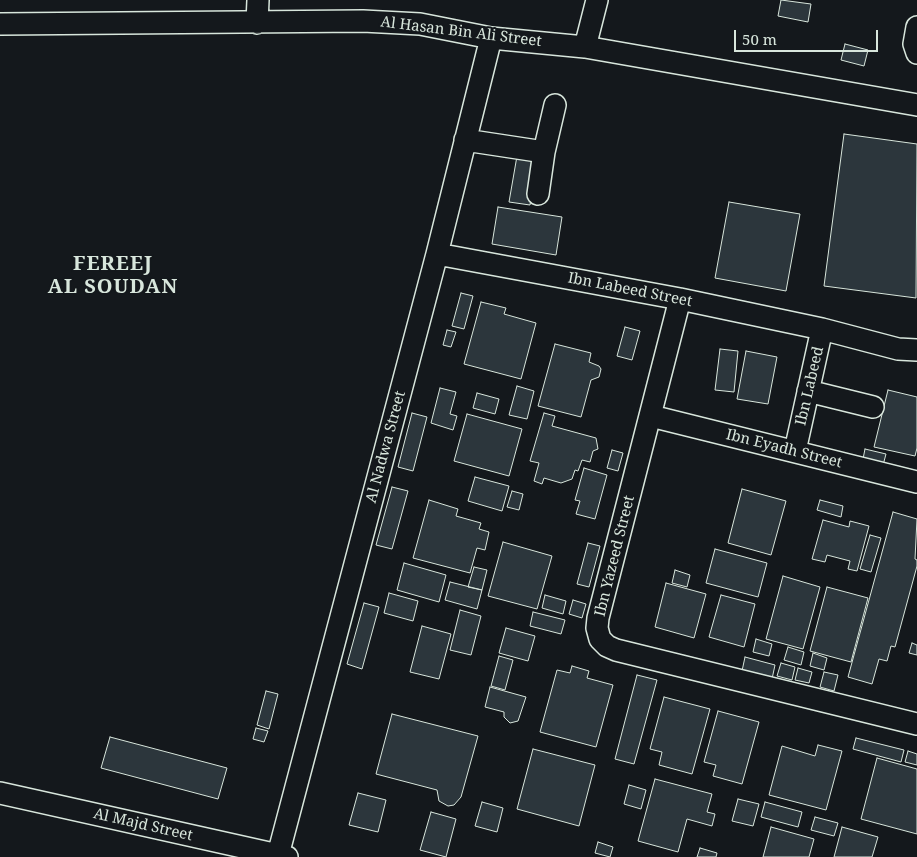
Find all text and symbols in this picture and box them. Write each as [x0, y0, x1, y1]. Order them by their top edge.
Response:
street label: Al Hasan Bin Ali Street [379, 13, 543, 51]
scale bar [737, 20, 881, 52]
text: 50 m [742, 29, 777, 49]
district label: FEREEJ AL SOUDAN [47, 252, 179, 299]
street label: Ibn Labeed Street [566, 269, 694, 311]
street label: Ibn Labeed [792, 345, 828, 427]
street label: Al Nadwa Street [362, 389, 410, 505]
street label: Ibn Eyadh Street [724, 426, 844, 472]
street label: Ibn Yazeed Street [591, 494, 639, 618]
street label: Al Majd Street [92, 805, 194, 845]

